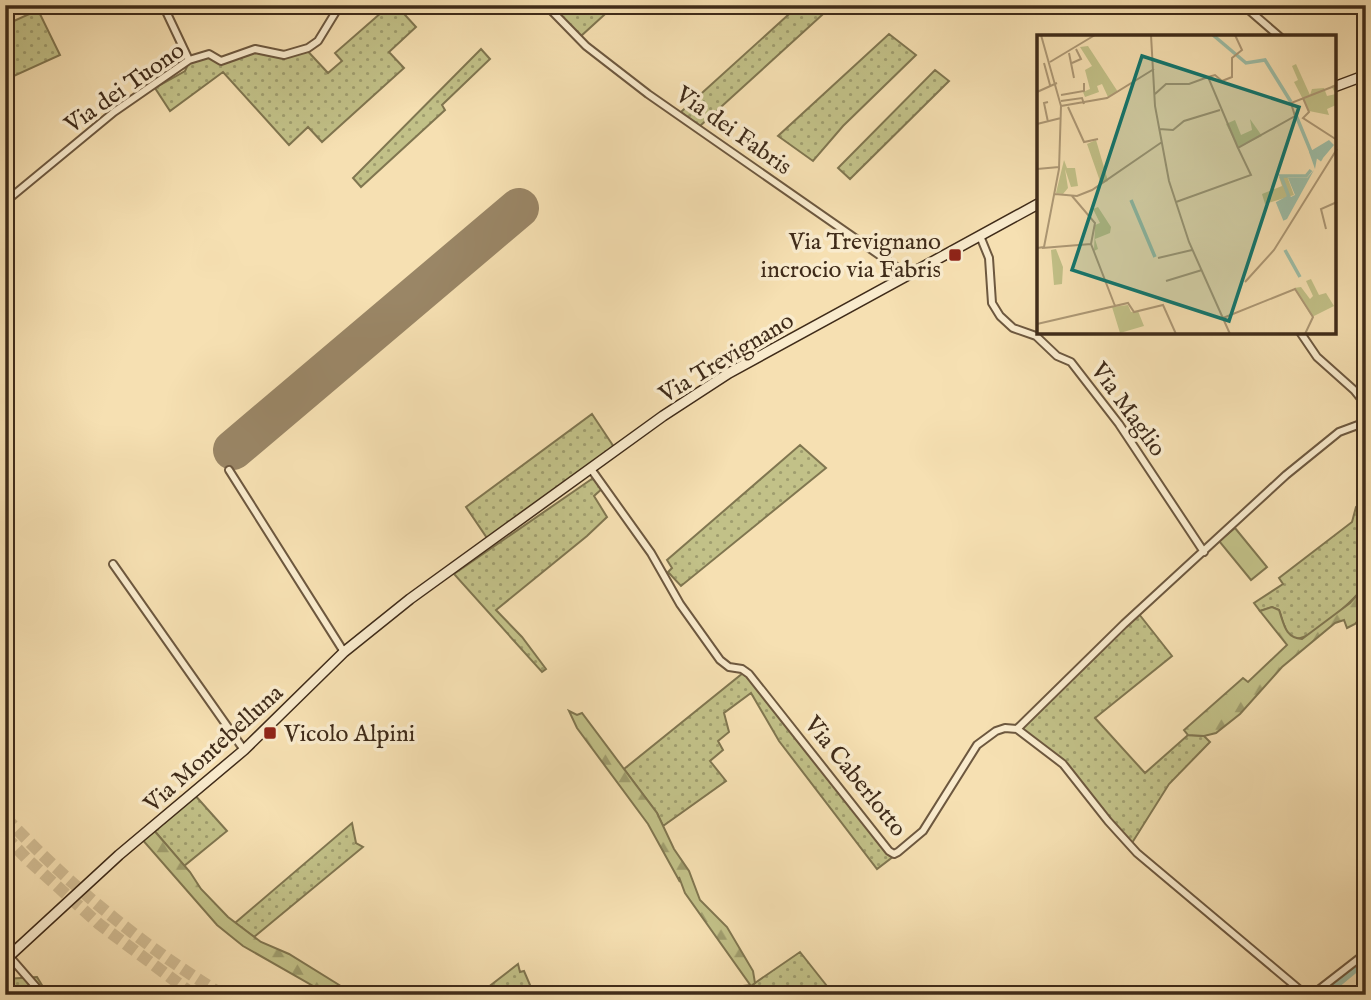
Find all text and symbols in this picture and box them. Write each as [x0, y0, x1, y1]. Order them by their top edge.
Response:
street label: Via dei Tuono [58, 35, 191, 142]
inset map [1037, 35, 1336, 334]
street label: Via dei Fabris [668, 79, 797, 183]
place label: Via Trevignano incrocio via Fabris [761, 227, 941, 286]
marker: Via Trevignano incrocio via Fabris [947, 247, 963, 263]
street label: Via Trevignano [653, 306, 800, 411]
street label: Via Maglio [1082, 356, 1173, 463]
street label: Via Montebelluna [137, 678, 291, 821]
street label: Via Caberlotto [796, 709, 913, 844]
place label: Vicolo Alpini [283, 719, 415, 750]
marker: Vicolo Alpini [262, 725, 278, 741]

